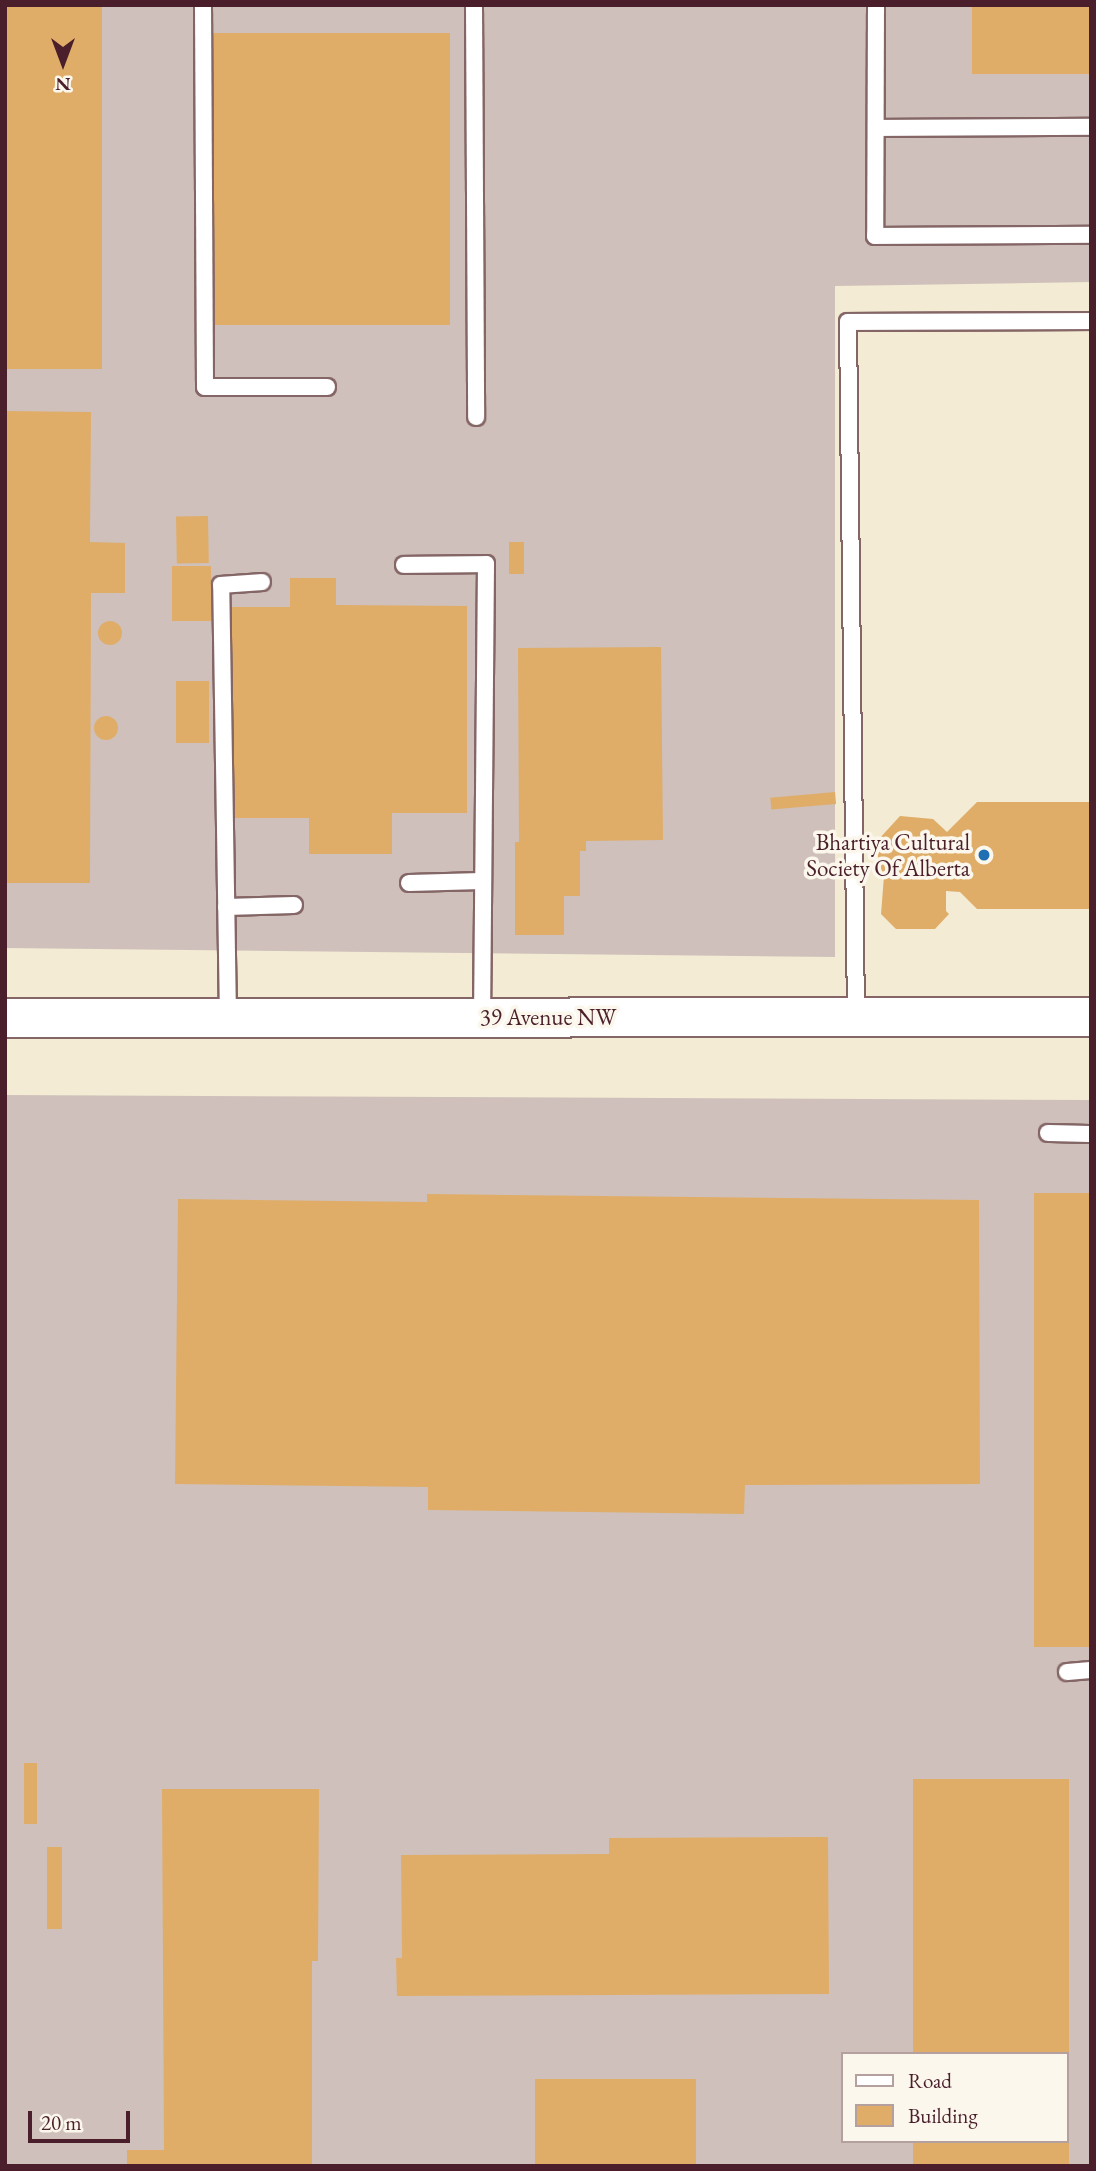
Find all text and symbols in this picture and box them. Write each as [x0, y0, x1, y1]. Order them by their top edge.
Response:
north arrow [28, 28, 98, 98]
text: N [55, 72, 71, 97]
place label: Bhartiya Cultural Society Of Alberta [806, 828, 970, 882]
marker: Bhartiya Cultural Society Of Alberta [976, 847, 992, 863]
street label: 39 Avenue NW [480, 1003, 616, 1031]
legend [841, 2052, 1068, 2143]
text: Road [908, 2067, 952, 2094]
scale bar [32, 2098, 133, 2142]
text: Building [908, 2102, 978, 2129]
text: 20 m [41, 2109, 82, 2136]

